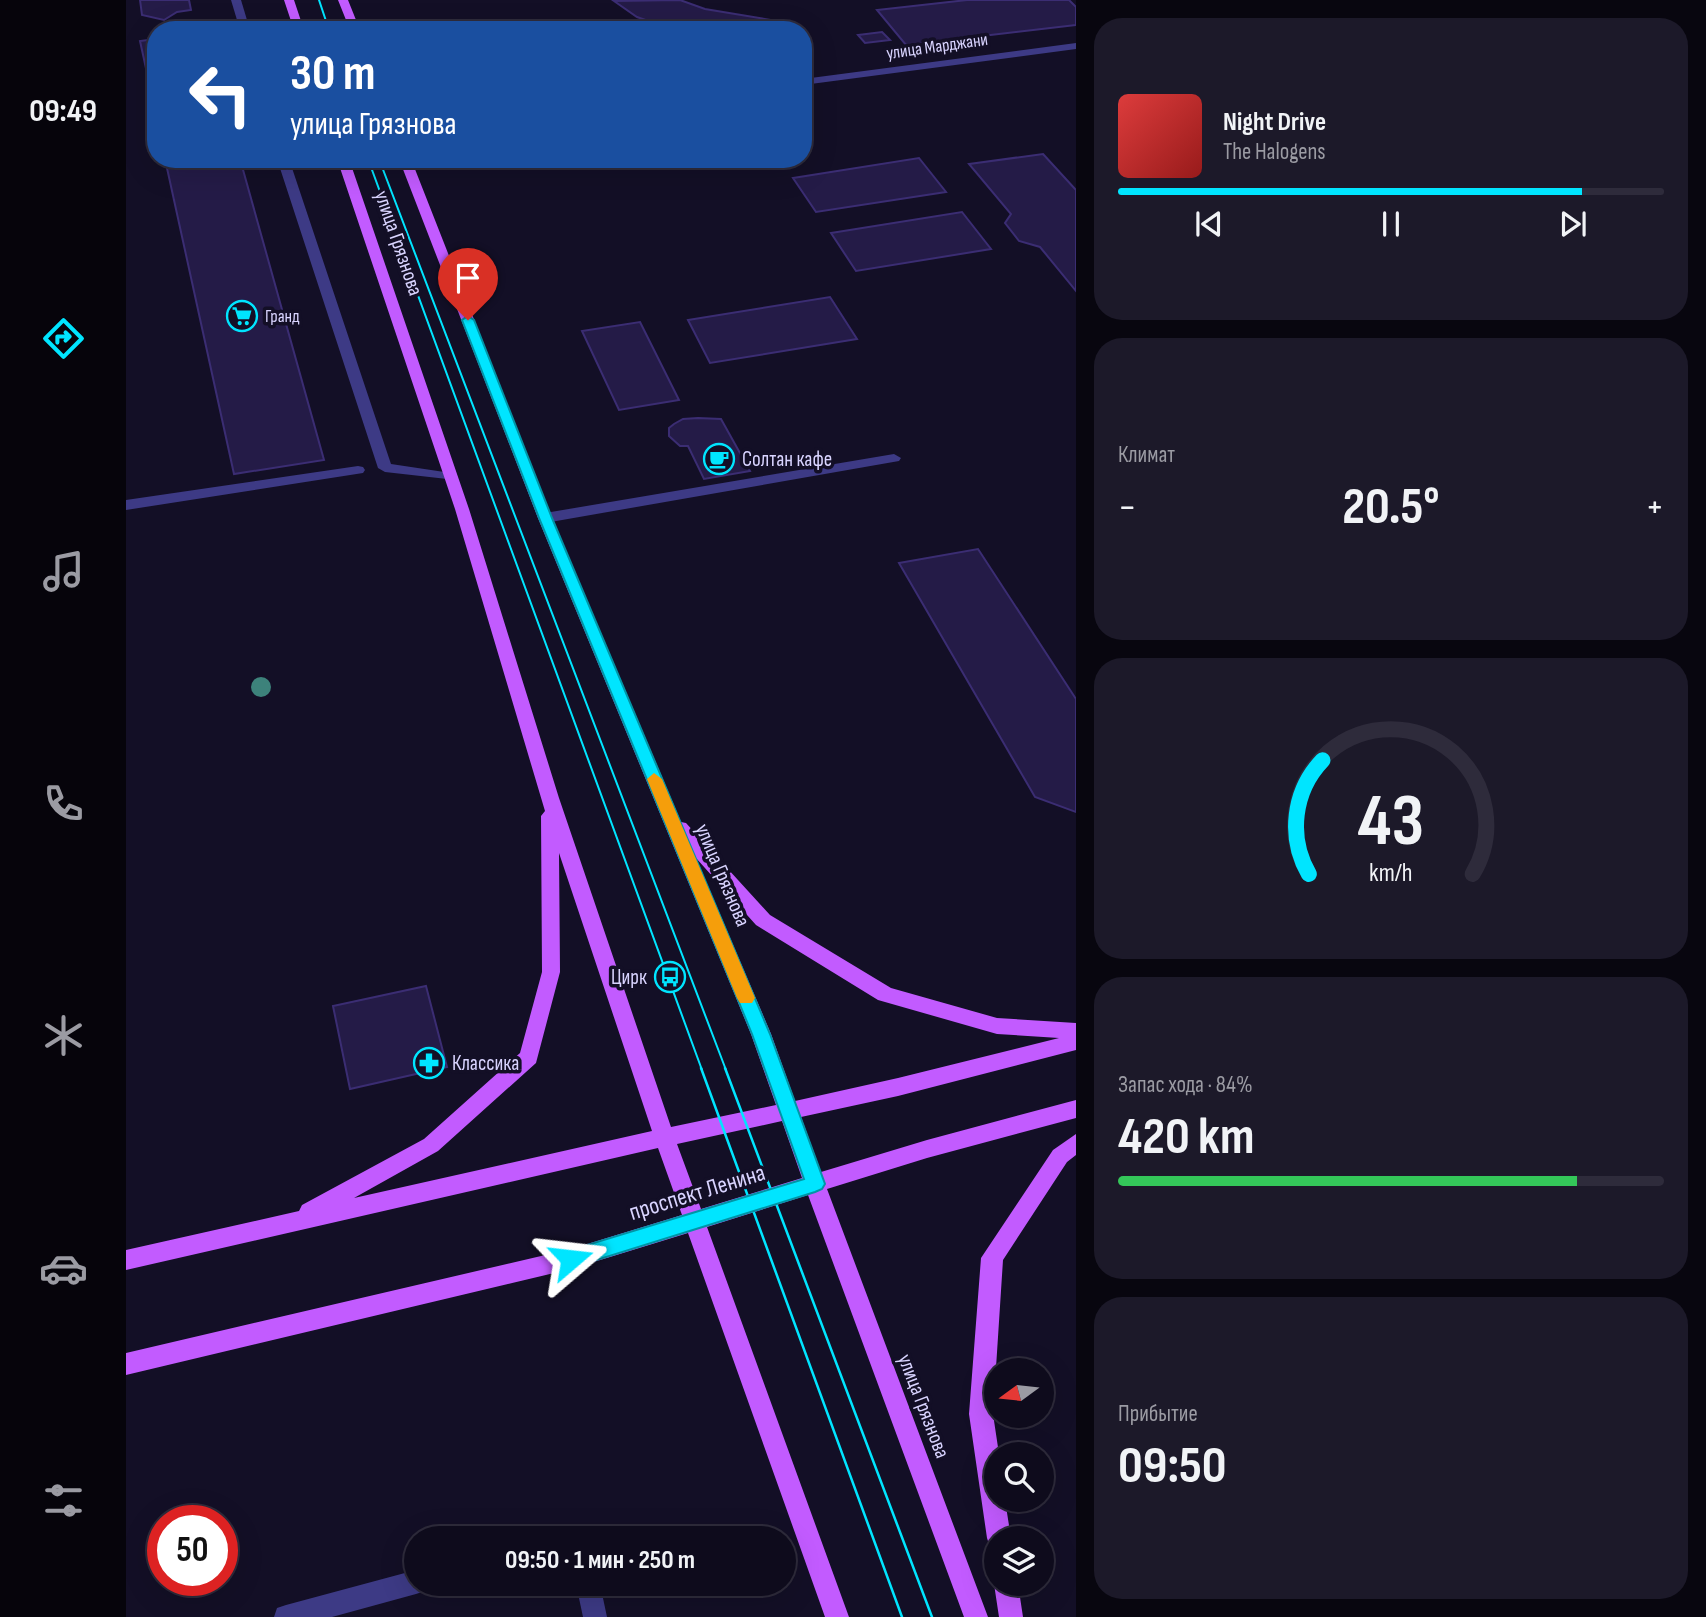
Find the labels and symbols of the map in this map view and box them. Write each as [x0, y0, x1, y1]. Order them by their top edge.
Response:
street label: улица Марджани [885, 29, 989, 64]
street label: улица Грязнова [369, 187, 428, 299]
pin [438, 248, 498, 320]
supermarket icon: Гранд [225, 299, 259, 333]
place label: Гранд [265, 306, 300, 327]
cafe icon: Солтан кафе [702, 442, 736, 476]
place label: Солтан кафе [742, 447, 832, 472]
street label: улица Грязнова [690, 820, 755, 930]
bus stop icon: Цирк [653, 960, 687, 994]
place label: Цирк [611, 965, 647, 990]
pharmacy icon: Классика [412, 1046, 446, 1080]
place label: Классика [452, 1051, 519, 1076]
street label: проспект Ленина [626, 1158, 769, 1227]
position arrow [534, 1222, 608, 1296]
street label: улица Грязнова [892, 1351, 955, 1462]
north arrow [984, 1358, 1054, 1428]
speed limit sign: 50 [147, 1505, 238, 1596]

